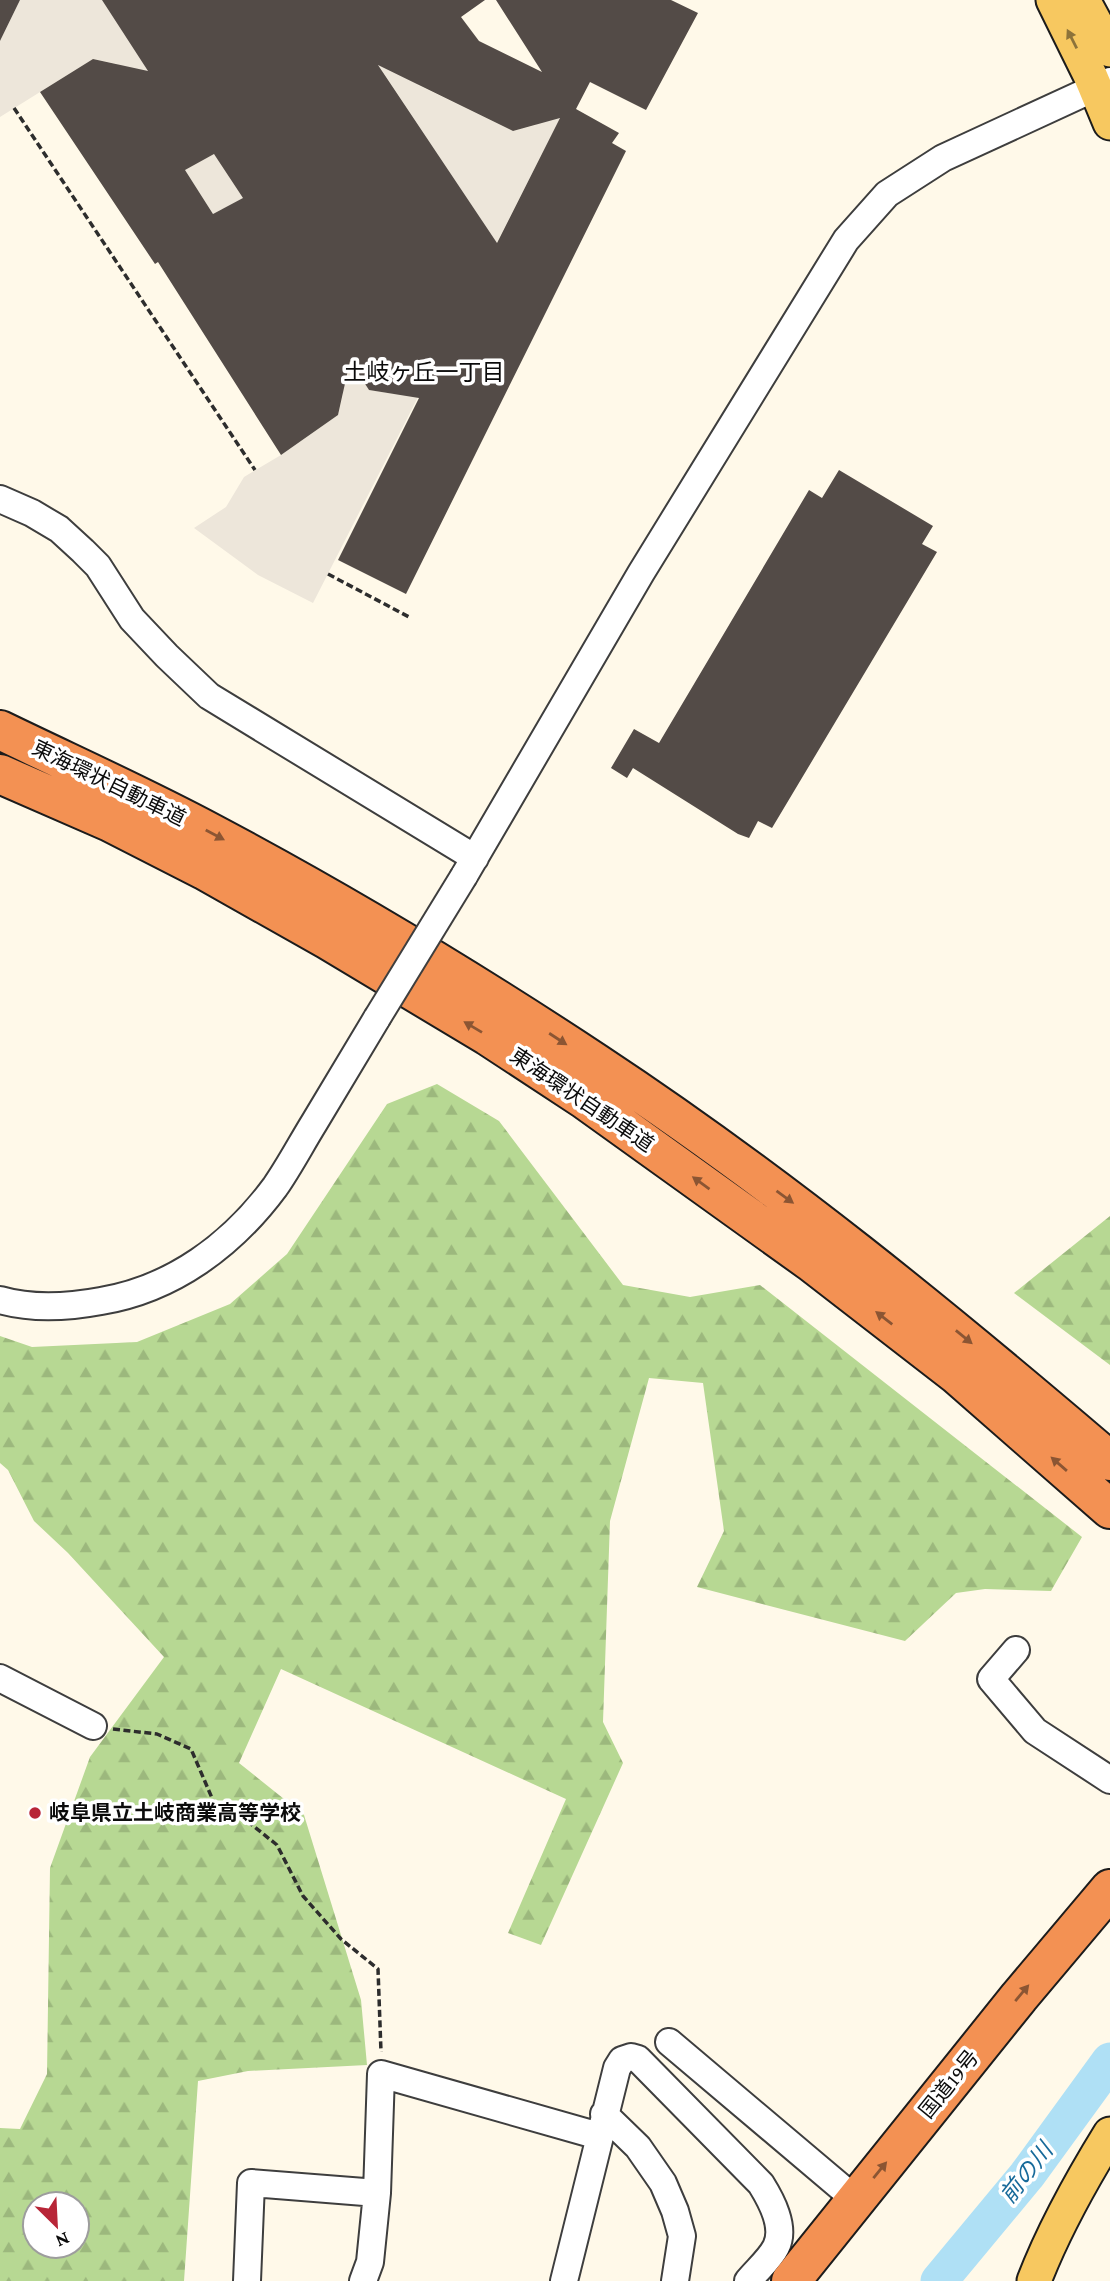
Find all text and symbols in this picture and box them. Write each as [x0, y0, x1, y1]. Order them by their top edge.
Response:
one-way arrow [1067, 29, 1078, 49]
district label: 土岐ヶ丘一丁目 [344, 359, 505, 385]
street label: 東海環状自動車道 [28, 735, 190, 831]
one-way arrow [205, 830, 225, 841]
one-way arrow [464, 1021, 483, 1033]
one-way arrow [549, 1032, 568, 1045]
street label: 東海環状自動車道 [506, 1043, 658, 1157]
one-way arrow [692, 1176, 710, 1190]
one-way arrow [776, 1190, 794, 1204]
one-way arrow [875, 1312, 893, 1326]
one-way arrow [956, 1329, 973, 1344]
one-way arrow [1050, 1456, 1068, 1472]
place label: 岐阜県立土岐商業高等学校 [49, 1801, 301, 1825]
marker: 岐阜県立土岐商業高等学校 [27, 1805, 43, 1821]
one-way arrow [1014, 1984, 1030, 2002]
street label: 国道19号 [914, 2045, 984, 2123]
water label: 前の川 [995, 2135, 1059, 2208]
one-way arrow [872, 2162, 887, 2179]
north arrow [21, 2190, 91, 2260]
text: N [52, 2228, 73, 2252]

